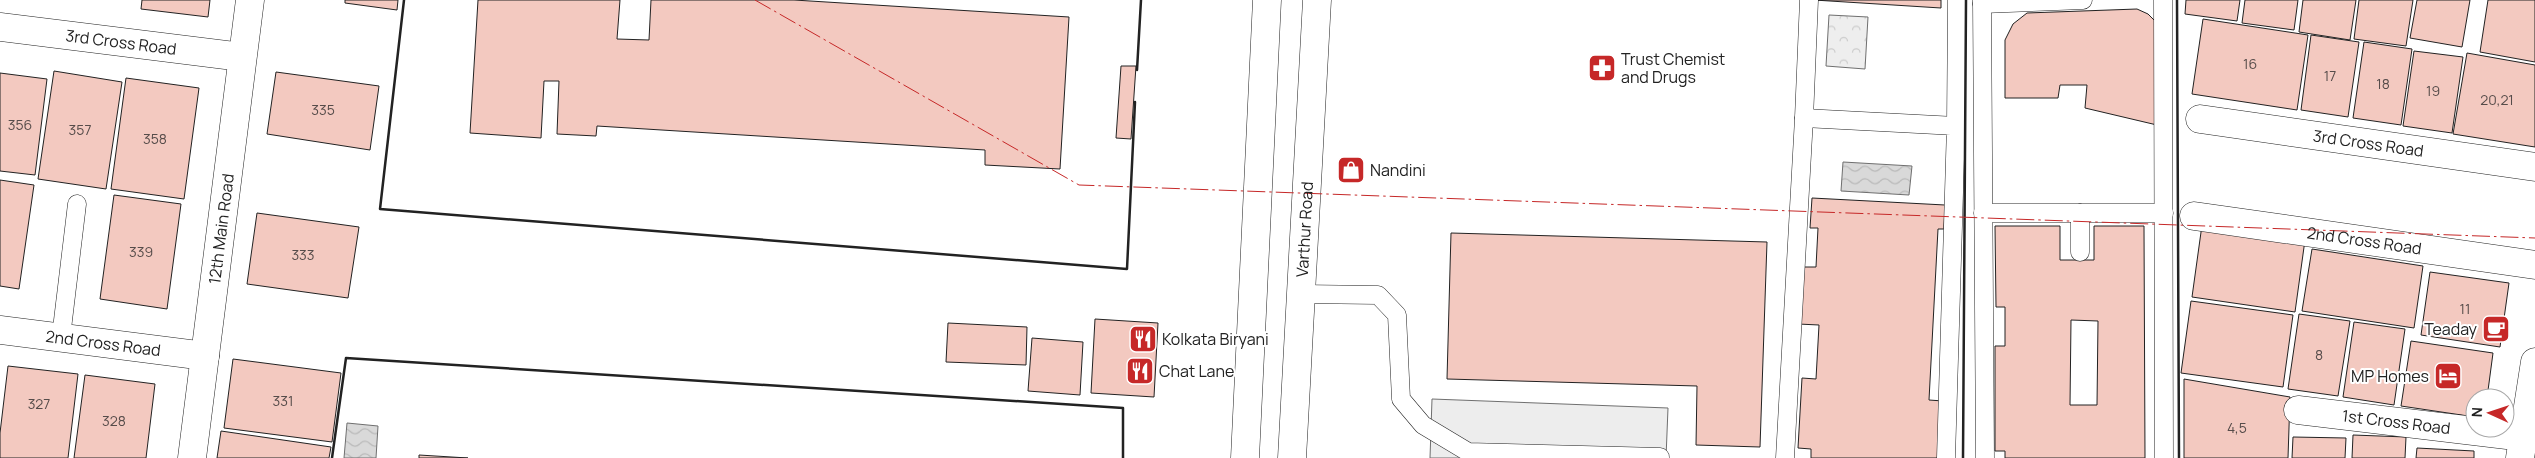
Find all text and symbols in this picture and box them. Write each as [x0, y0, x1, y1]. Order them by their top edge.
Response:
street label: 3rd Cross Road [64, 24, 178, 60]
place label: Trust Chemist and Drugs [1621, 48, 1725, 88]
pharmacy icon: Trust Chemist and Drugs [1587, 53, 1617, 83]
house number: 16 [2243, 54, 2257, 73]
house number: 17 [2324, 66, 2336, 85]
house number: 18 [2376, 74, 2390, 93]
house number: 19 [2426, 81, 2440, 100]
house number: 20,21 [2480, 90, 2514, 109]
house number: 335 [311, 100, 335, 119]
house number: 356 [8, 115, 32, 134]
house number: 357 [69, 120, 91, 139]
street label: 3rd Cross Road [2312, 124, 2425, 162]
house number: 358 [143, 129, 167, 148]
shop icon: Nandini [1336, 155, 1366, 185]
place label: Nandini [1370, 159, 1426, 181]
street label: 12th Main Road [203, 172, 239, 285]
street label: Varthur Road [1291, 181, 1318, 278]
street label: 2nd Cross Road [2305, 221, 2423, 260]
house number: 339 [129, 242, 153, 261]
house number: 333 [291, 245, 315, 264]
house number: 11 [2460, 299, 2470, 318]
cafe icon: Teaday [2481, 314, 2511, 344]
place label: Teaday [2424, 318, 2478, 340]
restaurant icon: Kolkata Biryani [1128, 324, 1158, 354]
street label: 2nd Cross Road [44, 325, 162, 361]
place label: Kolkata Biryani [1162, 328, 1269, 350]
house number: 8 [2315, 345, 2323, 364]
restaurant icon: Chat Lane [1125, 356, 1155, 386]
place label: Chat Lane [1159, 360, 1234, 382]
hotel icon: MP Homes [2433, 361, 2463, 391]
place label: MP Homes [2351, 365, 2429, 387]
north arrow [2465, 388, 2515, 438]
house number: 331 [273, 391, 293, 410]
house number: 327 [28, 394, 50, 413]
street label: 1st Cross Road [2341, 404, 2452, 439]
text: N [2467, 407, 2486, 418]
house number: 328 [102, 411, 126, 430]
house number: 4,5 [2227, 418, 2247, 437]

